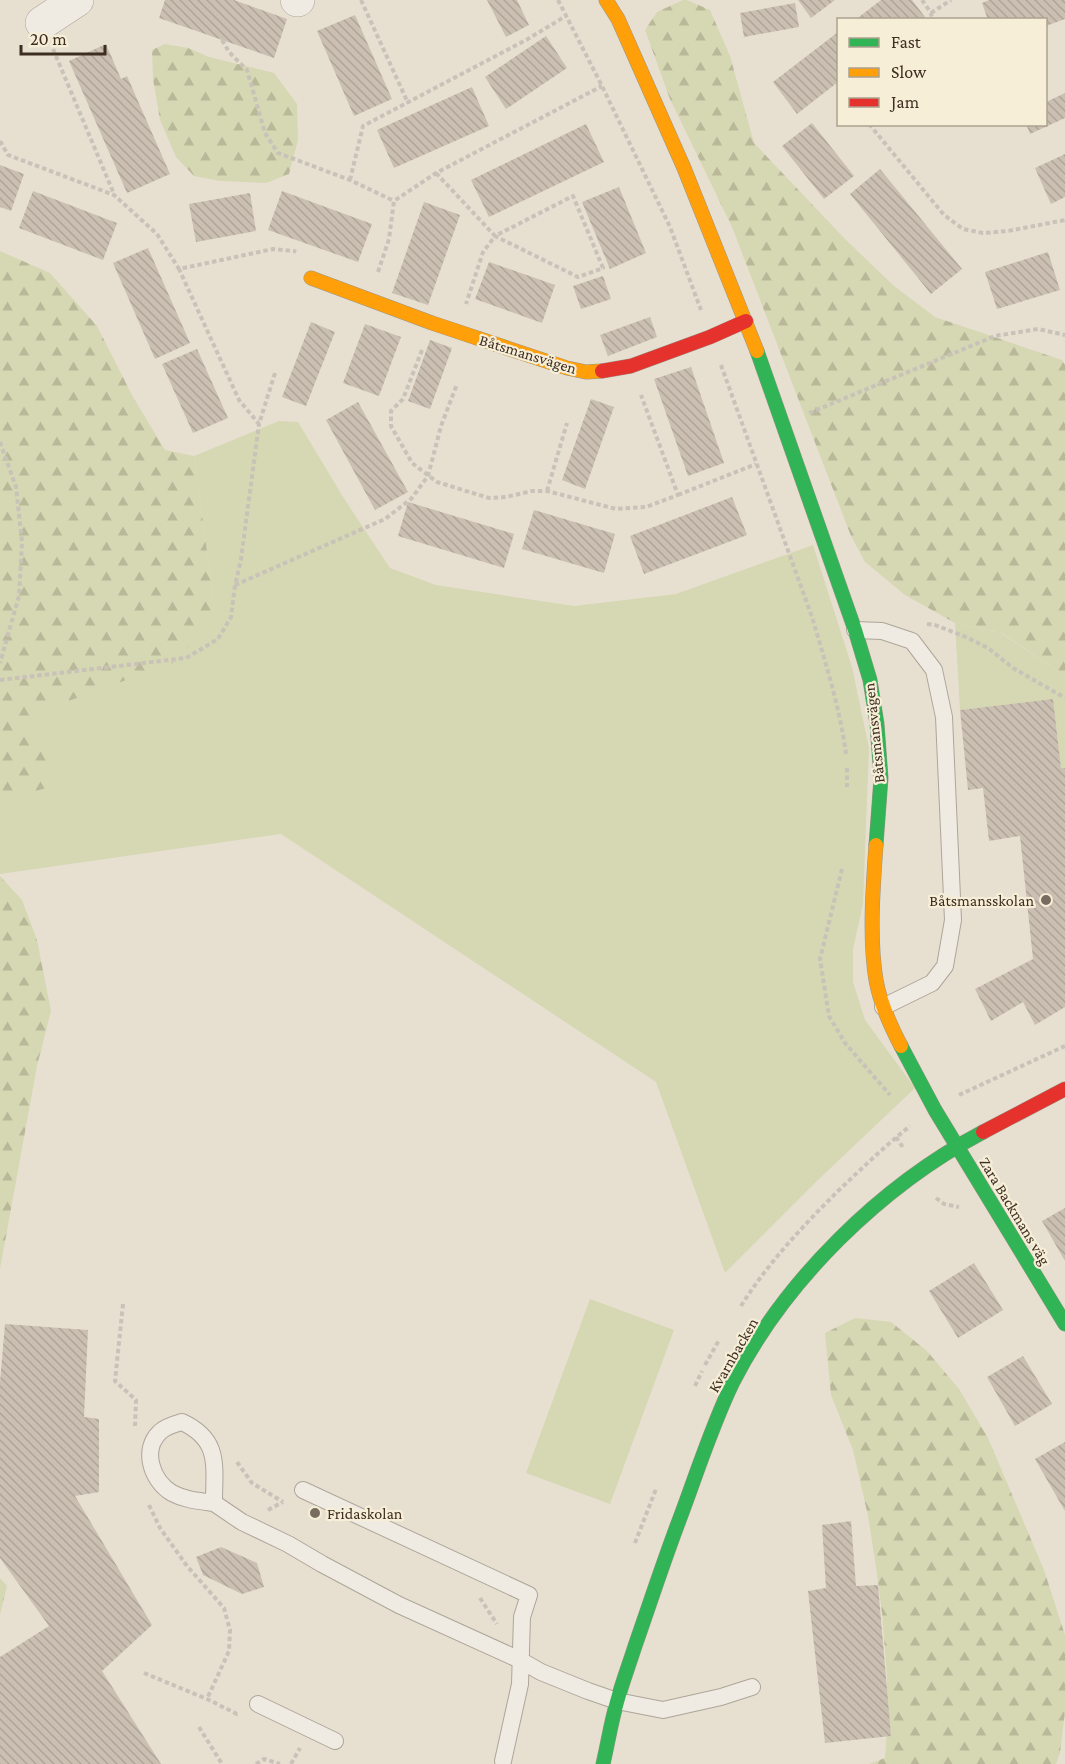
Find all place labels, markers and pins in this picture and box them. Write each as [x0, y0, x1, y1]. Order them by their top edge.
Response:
place label: Båtsmansskolan [929, 892, 1034, 909]
marker: Båtsmansskolan [1039, 893, 1053, 907]
place label: Fridaskolan [327, 1505, 403, 1522]
marker: Fridaskolan [308, 1506, 322, 1520]

